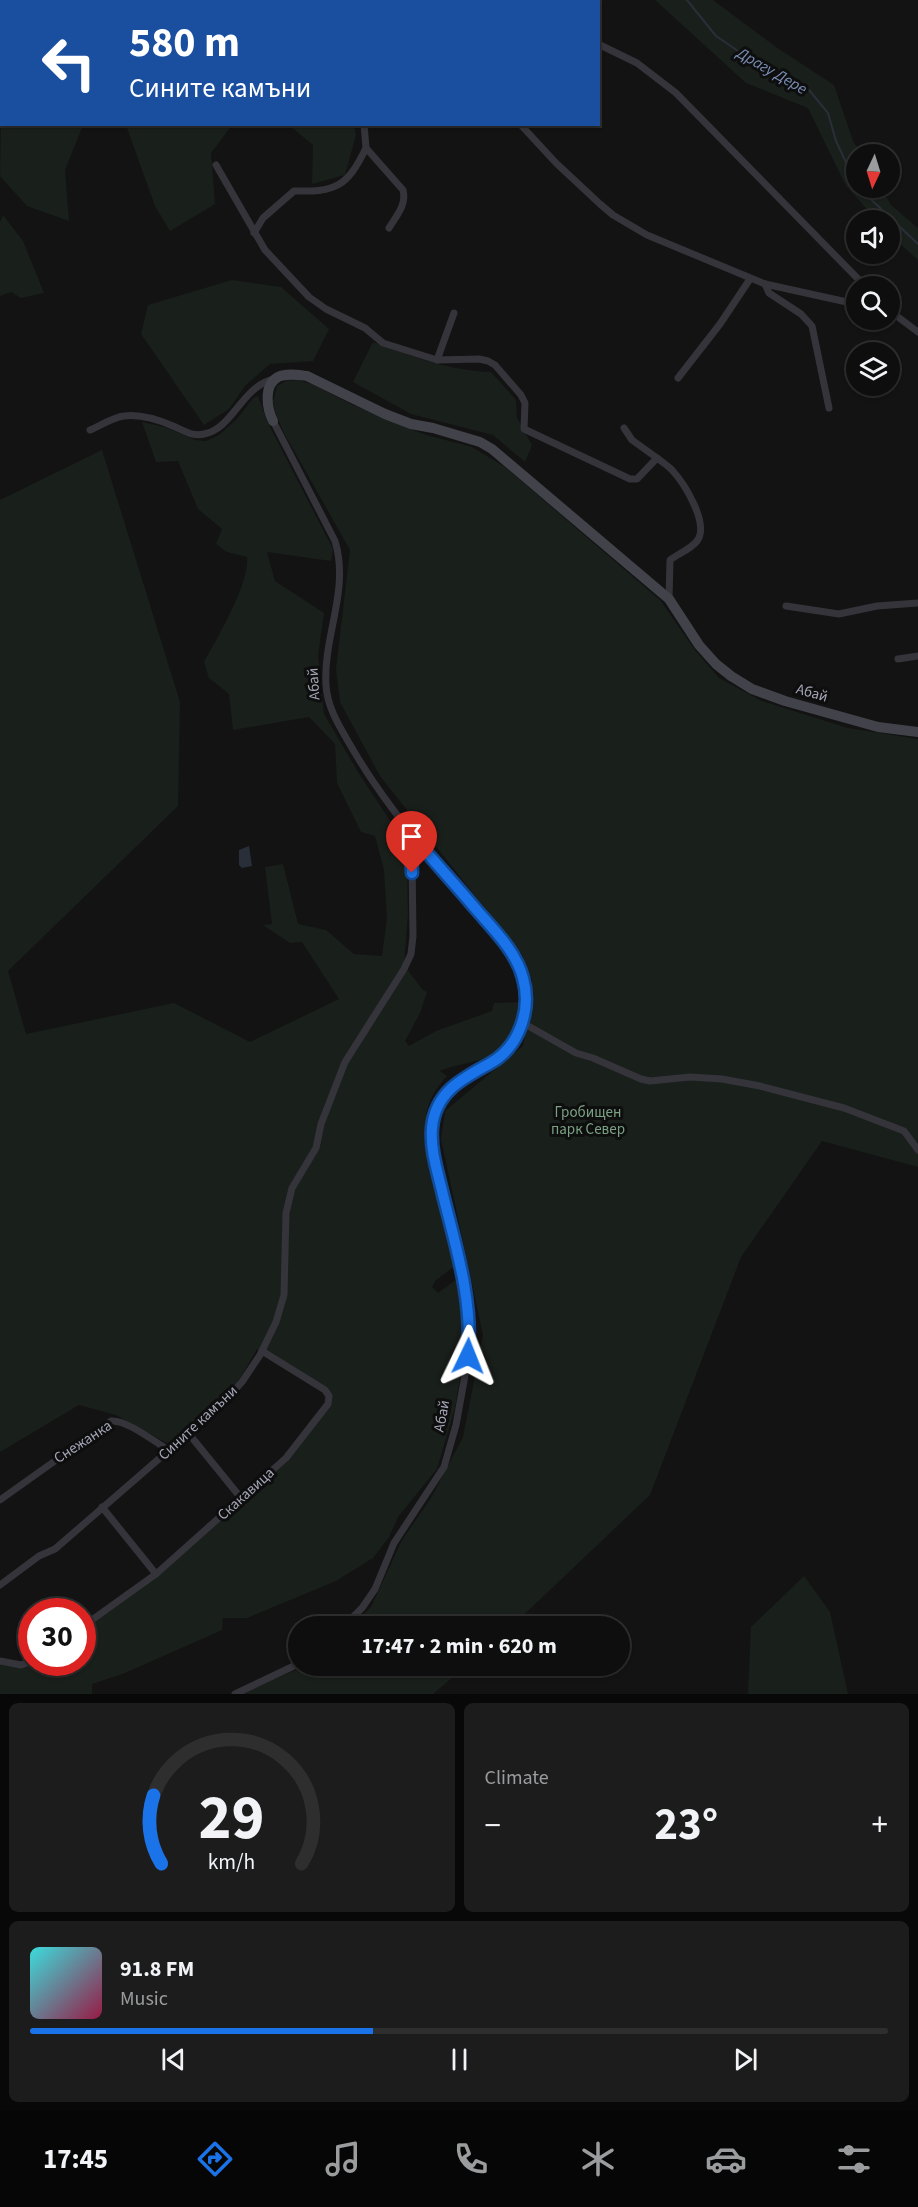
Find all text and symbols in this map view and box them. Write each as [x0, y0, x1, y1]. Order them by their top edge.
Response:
text: 580 m [129, 13, 240, 73]
icon: left [30, 24, 108, 102]
water label: Драгу Дере [732, 42, 811, 100]
text: Сините камъни [129, 69, 311, 108]
north arrow [846, 144, 900, 198]
map controls [846, 144, 900, 396]
button: sound [846, 210, 900, 264]
button: search [846, 276, 900, 330]
button: layers [846, 342, 900, 396]
street label: Абай [302, 667, 326, 701]
street label: Абай [794, 678, 830, 708]
pin [386, 811, 437, 873]
icon: arrive [395, 820, 428, 853]
park label: Гробищен парк Север [551, 1102, 625, 1140]
position arrow [436, 1324, 500, 1388]
street label: Сините камъни [154, 1381, 242, 1465]
street label: Абай [429, 1398, 455, 1434]
street label: Снежанка [50, 1415, 116, 1469]
street label: Скакавица [213, 1463, 279, 1525]
speed limit sign: 30 [18, 1598, 96, 1676]
text: 17:47 · 2 min · 620 m [361, 1630, 557, 1662]
text: Climate [485, 1764, 549, 1792]
text: 29 [199, 1774, 265, 1863]
text: 23° [654, 1793, 718, 1857]
text: − [485, 1802, 501, 1849]
text: + [872, 1802, 888, 1849]
text: km/h [208, 1848, 256, 1879]
text: 91.8 FM [120, 1953, 194, 1985]
text: Music [120, 1985, 168, 2013]
icon: previous [157, 2043, 190, 2076]
icon: pause [443, 2043, 476, 2076]
icon: next [729, 2043, 762, 2076]
icon: directions [194, 2138, 236, 2180]
icon: music [322, 2138, 364, 2180]
icon: phone [450, 2138, 492, 2180]
icon: climate [577, 2138, 619, 2180]
icon: car [705, 2138, 747, 2180]
icon: filters [833, 2138, 875, 2180]
text: 17:45 [43, 2140, 108, 2179]

